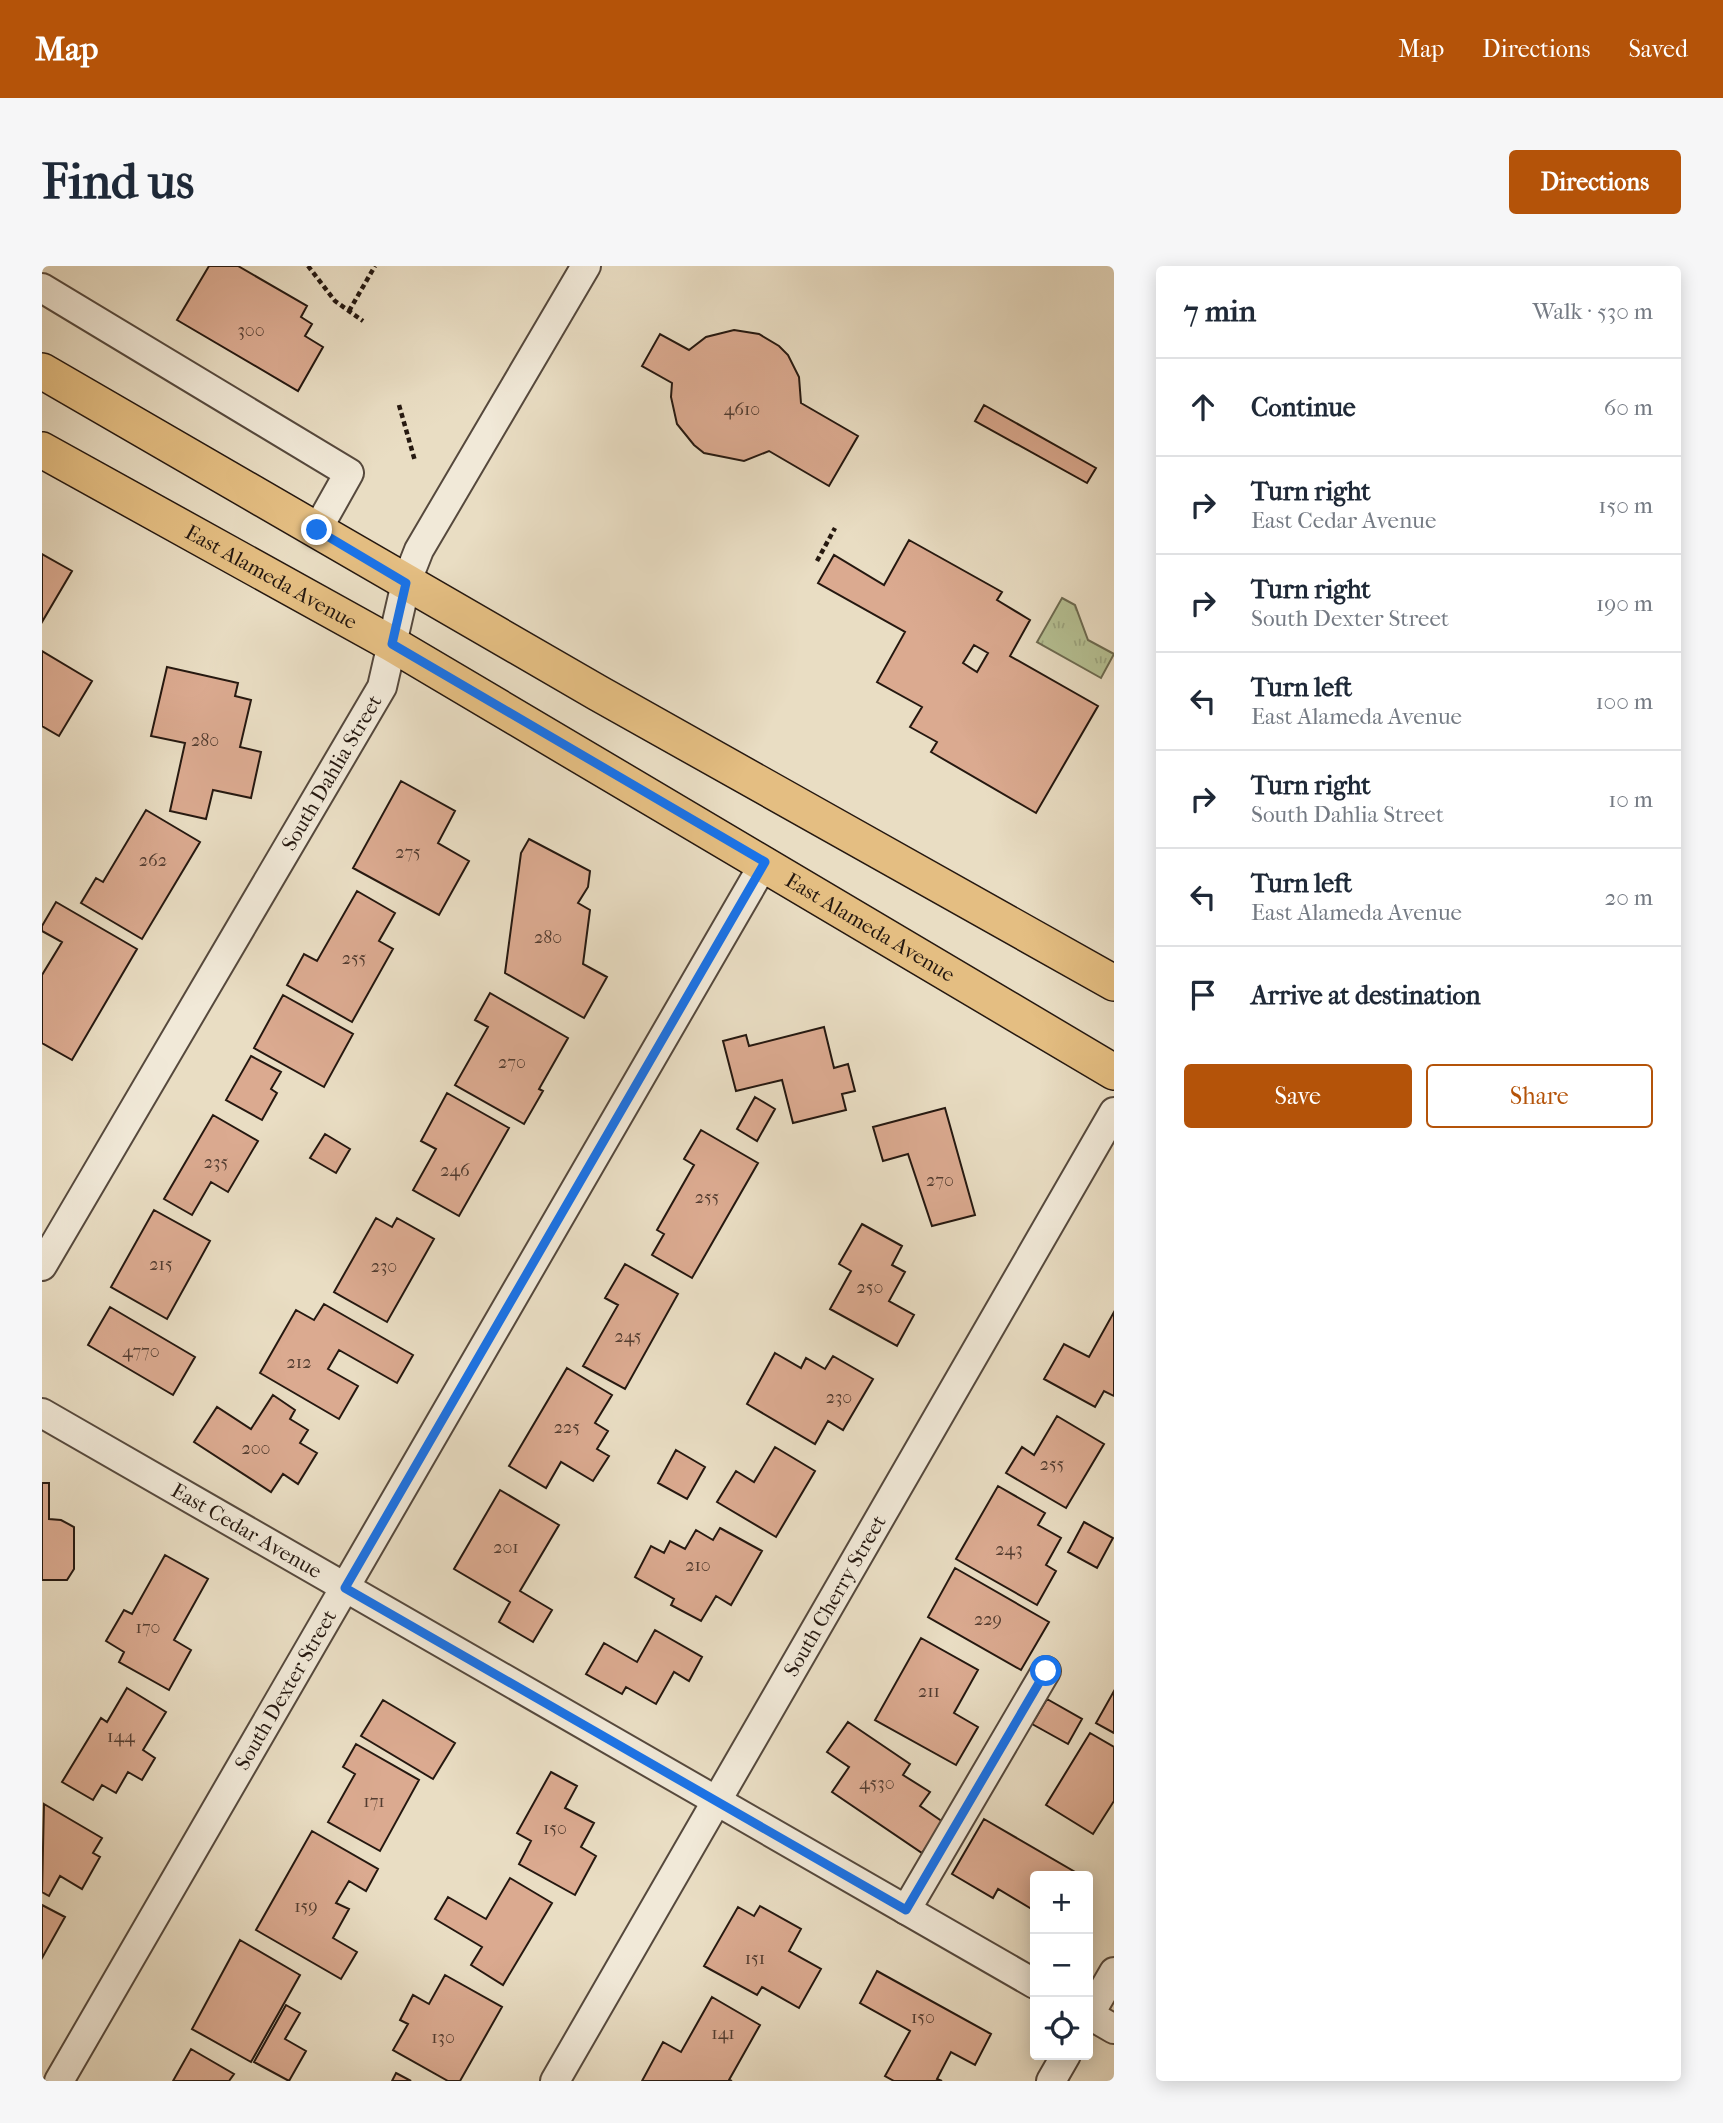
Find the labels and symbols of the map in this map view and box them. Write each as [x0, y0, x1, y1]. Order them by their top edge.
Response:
house number: 300 [237, 320, 265, 341]
house number: 4610 [724, 399, 760, 420]
route end [301, 514, 332, 545]
street label: East Alameda Avenue [181, 520, 361, 634]
street label: South Dahlia Street [277, 690, 387, 855]
house number: 280 [191, 730, 219, 751]
house number: 275 [395, 842, 421, 863]
house number: 262 [139, 850, 167, 871]
street label: East Alameda Avenue [781, 868, 959, 987]
house number: 280 [534, 927, 562, 948]
house number: 255 [342, 948, 367, 969]
house number: 270 [498, 1052, 526, 1073]
house number: 235 [204, 1152, 228, 1173]
house number: 246 [440, 1160, 470, 1181]
house number: 270 [926, 1170, 954, 1191]
house number: 255 [695, 1187, 720, 1208]
house number: 215 [149, 1254, 173, 1275]
house number: 230 [371, 1256, 397, 1277]
house number: 250 [857, 1277, 883, 1298]
house number: 245 [614, 1326, 642, 1347]
house number: 4770 [122, 1341, 160, 1362]
house number: 212 [287, 1352, 311, 1373]
house number: 230 [826, 1387, 852, 1408]
house number: 225 [554, 1417, 580, 1438]
house number: 200 [241, 1438, 271, 1459]
house number: 255 [1040, 1454, 1065, 1475]
street label: East Cedar Avenue [167, 1478, 326, 1583]
street label: South Cherry Street [779, 1511, 891, 1681]
house number: 201 [493, 1537, 519, 1558]
house number: 243 [995, 1539, 1023, 1560]
house number: 210 [685, 1555, 711, 1576]
street label: South Dexter Street [230, 1605, 342, 1774]
house number: 229 [974, 1609, 1002, 1630]
house number: 170 [136, 1617, 160, 1638]
route start [1030, 1655, 1061, 1686]
house number: 211 [918, 1681, 940, 1702]
house number: 144 [107, 1726, 135, 1747]
house number: 4530 [859, 1773, 895, 1794]
house number: 171 [363, 1791, 385, 1812]
house number: 150 [543, 1818, 567, 1839]
house number: 159 [294, 1896, 318, 1917]
house number: 151 [745, 1948, 765, 1969]
house number: 150 [911, 2007, 935, 2028]
house number: 141 [711, 2023, 735, 2044]
house number: 130 [431, 2027, 455, 2048]

